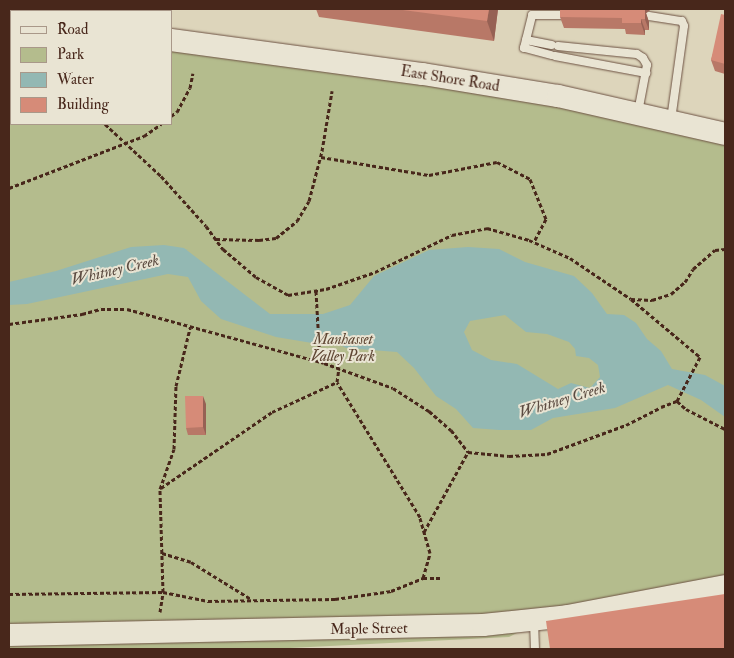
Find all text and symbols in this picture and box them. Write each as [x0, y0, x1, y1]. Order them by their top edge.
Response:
legend [10, 10, 172, 125]
text: Road [57, 20, 88, 39]
text: Park [57, 45, 84, 64]
street label: East Shore Road [399, 62, 501, 96]
text: Water [57, 70, 94, 89]
text: Building [57, 95, 109, 114]
water label: Whitney Creek [69, 251, 161, 289]
park label: Manhasset Valley Park [311, 330, 375, 365]
water label: Whitney Creek [516, 378, 608, 422]
street label: Maple Street [330, 619, 408, 639]

